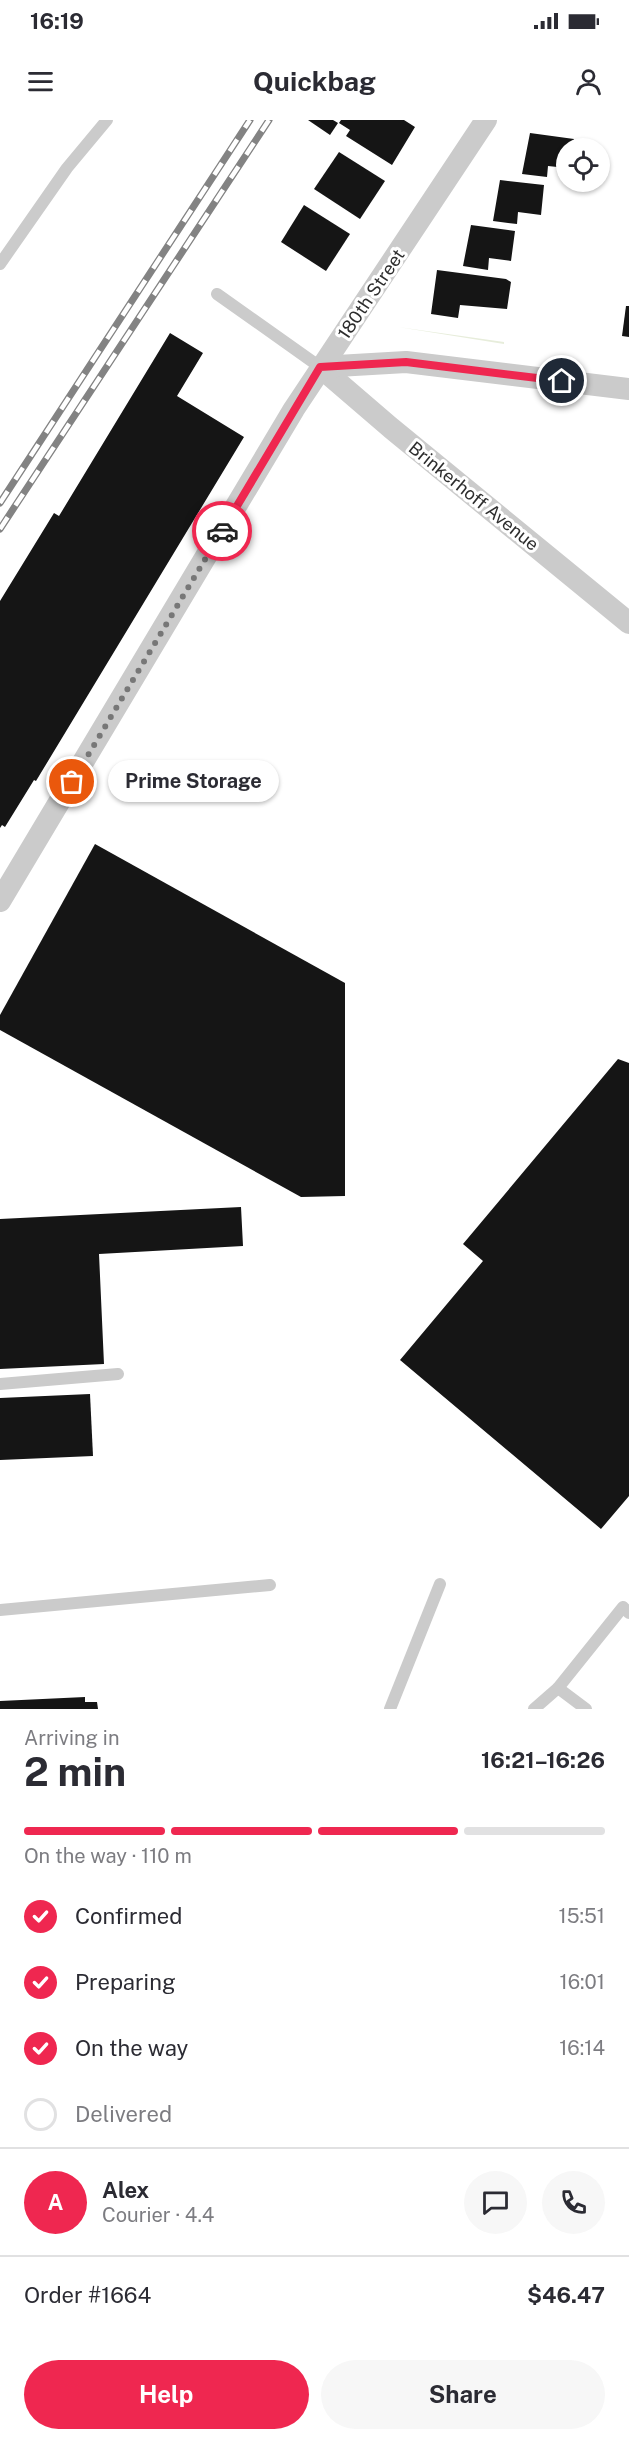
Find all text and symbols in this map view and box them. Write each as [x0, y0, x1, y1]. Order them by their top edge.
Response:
text: 16:19 [30, 8, 84, 34]
icon: menu [24, 65, 57, 98]
text: Quickbag [253, 65, 376, 97]
icon: person [572, 65, 605, 98]
map controls [556, 138, 610, 192]
button: locate [556, 138, 610, 192]
street label: 180th Street [333, 245, 409, 343]
pin [536, 355, 587, 406]
icon: home [545, 364, 578, 397]
street label: Brinkerhoff Avenue [405, 437, 543, 555]
courier [192, 501, 252, 561]
icon: car [206, 515, 239, 548]
pin [46, 756, 97, 807]
callout: Prime Storage [108, 761, 279, 803]
icon: bag [55, 765, 88, 798]
text: Prime Storage [125, 769, 262, 793]
text: Arriving in [24, 1726, 119, 1750]
text: 16:21–16:26 [481, 1747, 605, 1773]
text: 2 min [24, 1749, 126, 1795]
text: On the way · 110 m [24, 1844, 192, 1868]
icon: check [24, 1900, 57, 1933]
text: Confirmed [75, 1903, 182, 1929]
text: 15:51 [559, 1904, 605, 1928]
icon: check [24, 1966, 57, 1999]
text: Preparing [75, 1969, 176, 1995]
text: 16:01 [560, 1970, 605, 1994]
icon: check [24, 2032, 57, 2065]
text: On the way [75, 2035, 188, 2061]
text: 16:14 [559, 2036, 605, 2060]
text: Delivered [75, 2101, 172, 2127]
button: chat [464, 2171, 527, 2234]
button: phone [542, 2171, 605, 2234]
text: Alex [102, 2177, 149, 2203]
text: A [48, 2189, 63, 2215]
text: Courier · 4.4 [102, 2203, 214, 2227]
text: Order #1664 [24, 2282, 151, 2308]
text: $46.47 [527, 2282, 605, 2308]
button: Help [24, 2360, 309, 2429]
button: Share [321, 2360, 605, 2429]

